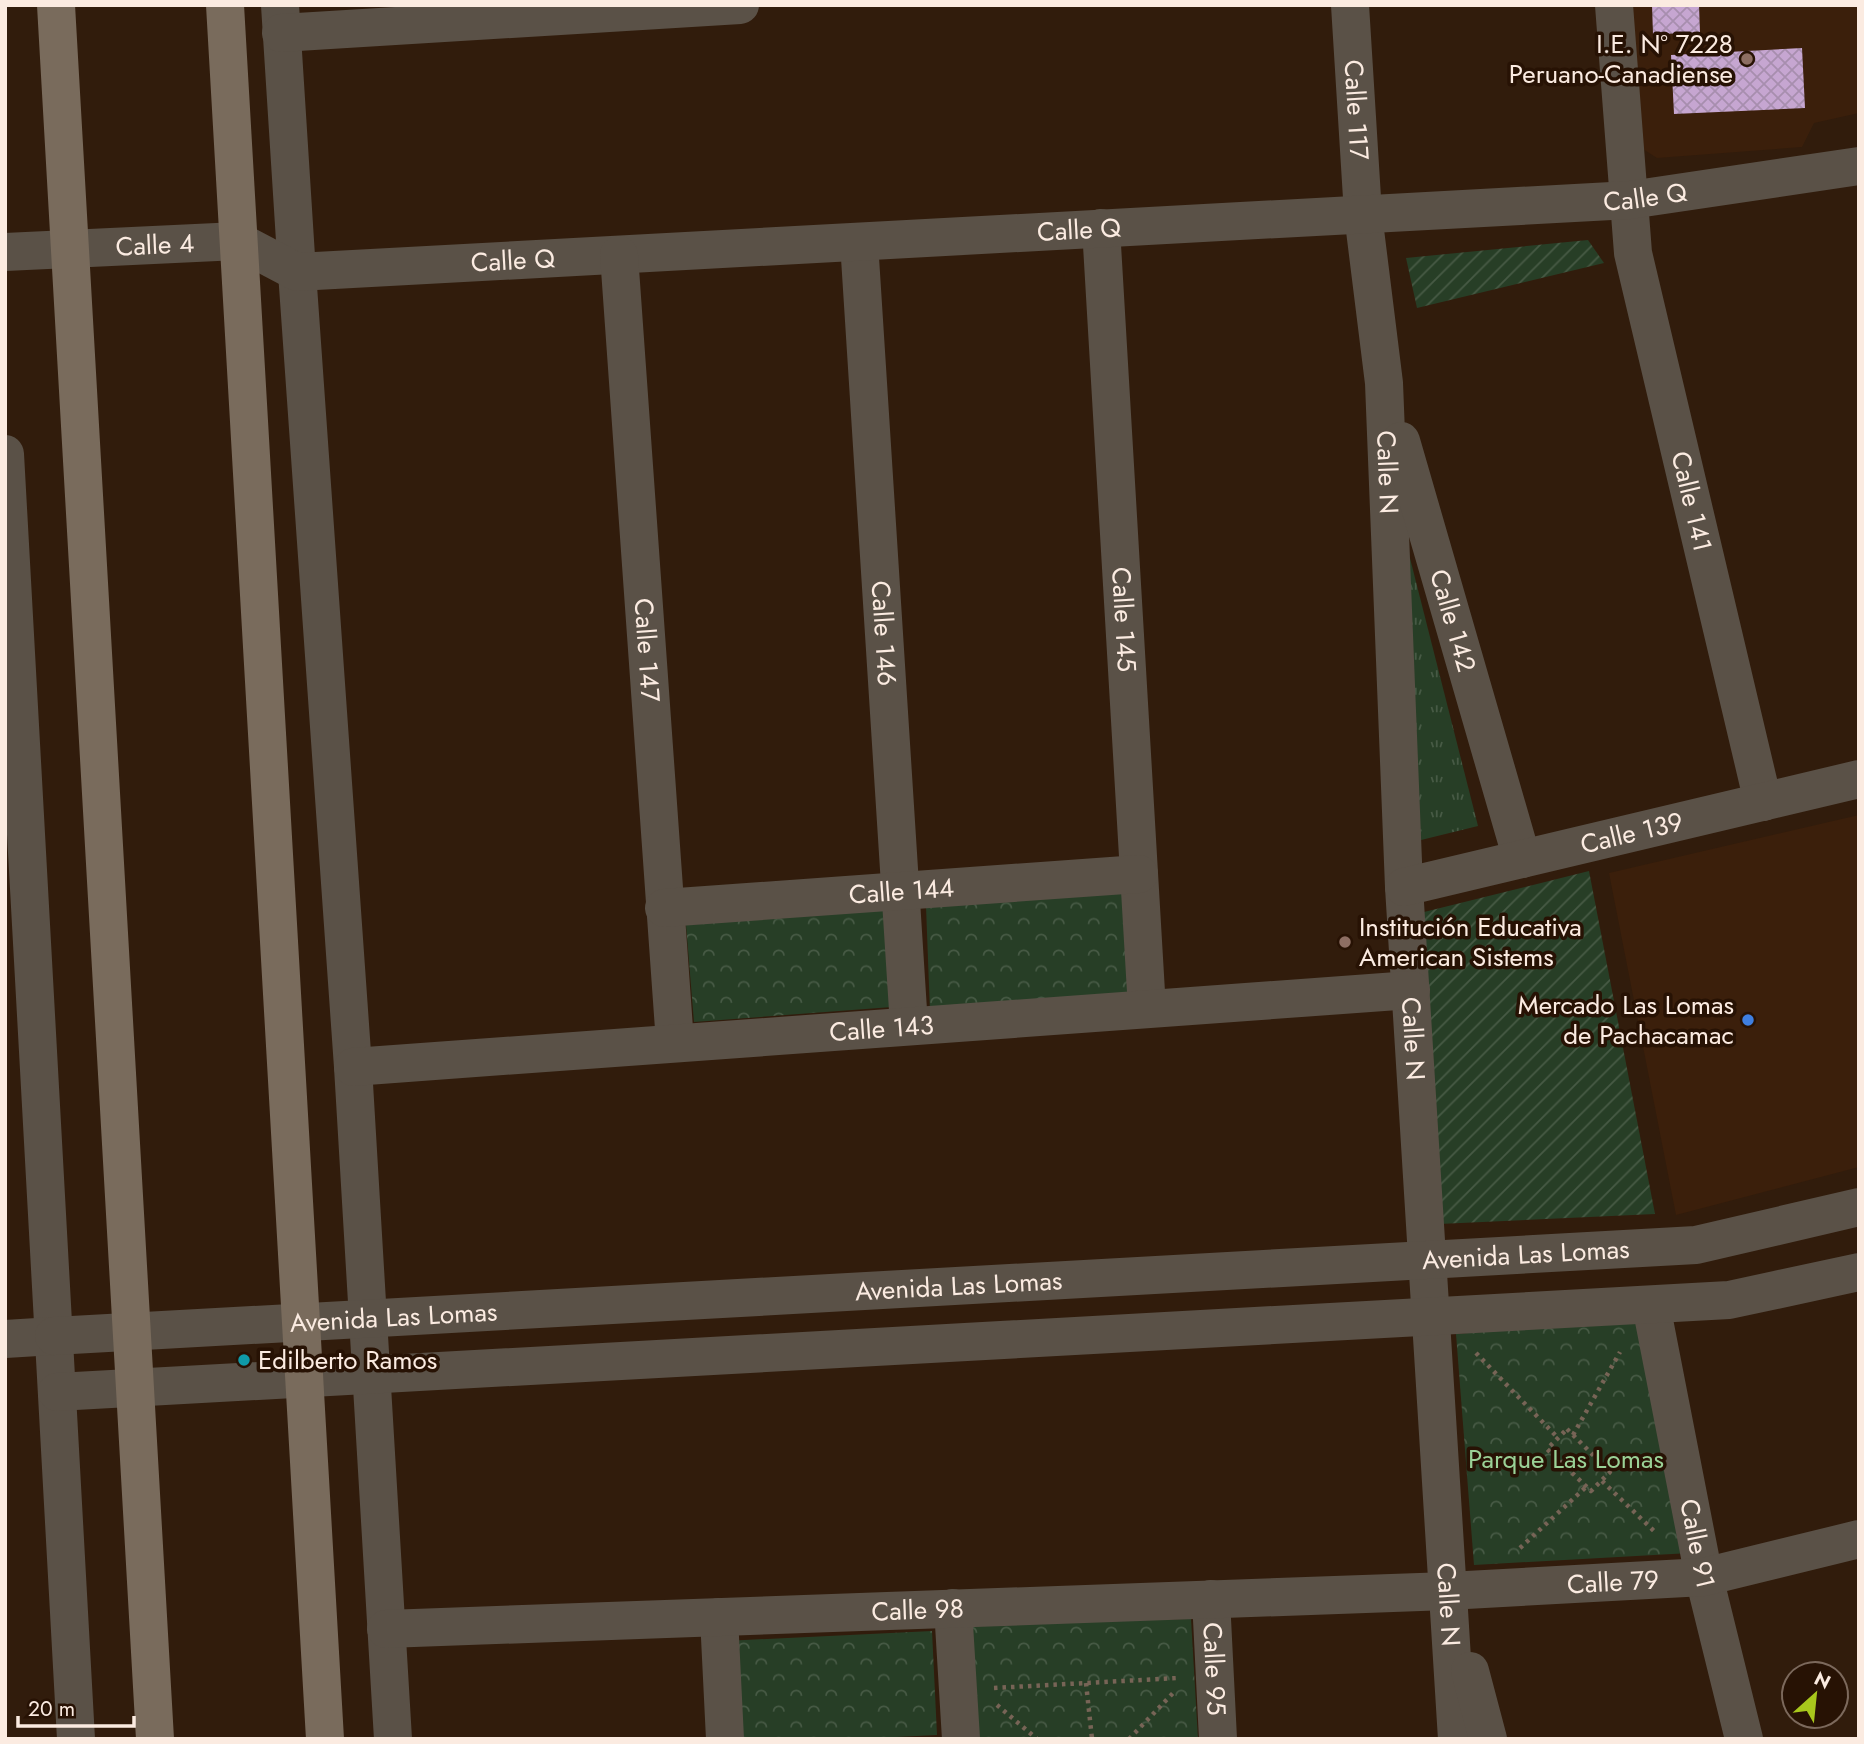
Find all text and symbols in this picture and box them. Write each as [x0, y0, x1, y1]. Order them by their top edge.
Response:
place label: I.E. N° 7228 Peruano-Canadiense [1509, 25, 1733, 93]
marker: I.E. N° 7228 Peruano-Canadiense [1739, 51, 1755, 67]
street label: Calle 117 [1334, 58, 1379, 162]
street label: Calle Q [1602, 173, 1690, 220]
street label: Calle Q [1036, 209, 1122, 251]
street label: Calle 4 [115, 224, 195, 266]
street label: Calle Q [470, 239, 556, 282]
street label: Calle N [1367, 430, 1408, 515]
street label: Calle 141 [1662, 447, 1722, 555]
street label: Calle 142 [1420, 565, 1486, 676]
street label: Calle 145 [1102, 566, 1146, 673]
street label: Calle 146 [862, 579, 906, 687]
street label: Calle 147 [624, 597, 670, 704]
street label: Calle 139 [1577, 802, 1687, 863]
street label: Calle 144 [847, 868, 955, 914]
place label: Institución Educativa American Sistems [1359, 908, 1582, 976]
marker: Institución Educativa American Sistems [1337, 934, 1353, 950]
place label: Mercado Las Lomas de Pachacamac [1518, 986, 1734, 1054]
street label: Calle N [1392, 996, 1435, 1082]
street label: Calle 143 [828, 1006, 935, 1051]
marker: Mercado Las Lomas de Pachacamac [1740, 1012, 1756, 1028]
street label: Avenida Las Lomas [1421, 1230, 1630, 1279]
street label: Avenida Las Lomas [854, 1261, 1063, 1311]
street label: Avenida Las Lomas [289, 1292, 498, 1342]
place label: Edilberto Ramos [258, 1341, 437, 1379]
marker: Edilberto Ramos [236, 1352, 252, 1368]
park label: Parque Las Lomas [1468, 1440, 1664, 1478]
street label: Calle 91 [1670, 1496, 1725, 1592]
street label: Calle 79 [1566, 1560, 1660, 1603]
street label: Calle N [1427, 1562, 1470, 1647]
street label: Calle 98 [871, 1589, 965, 1631]
street label: Calle 95 [1193, 1621, 1236, 1716]
north arrow [1780, 1660, 1850, 1730]
text: N [1810, 1665, 1835, 1696]
scale bar [18, 1684, 133, 1728]
text: 20 m [28, 1694, 75, 1724]

